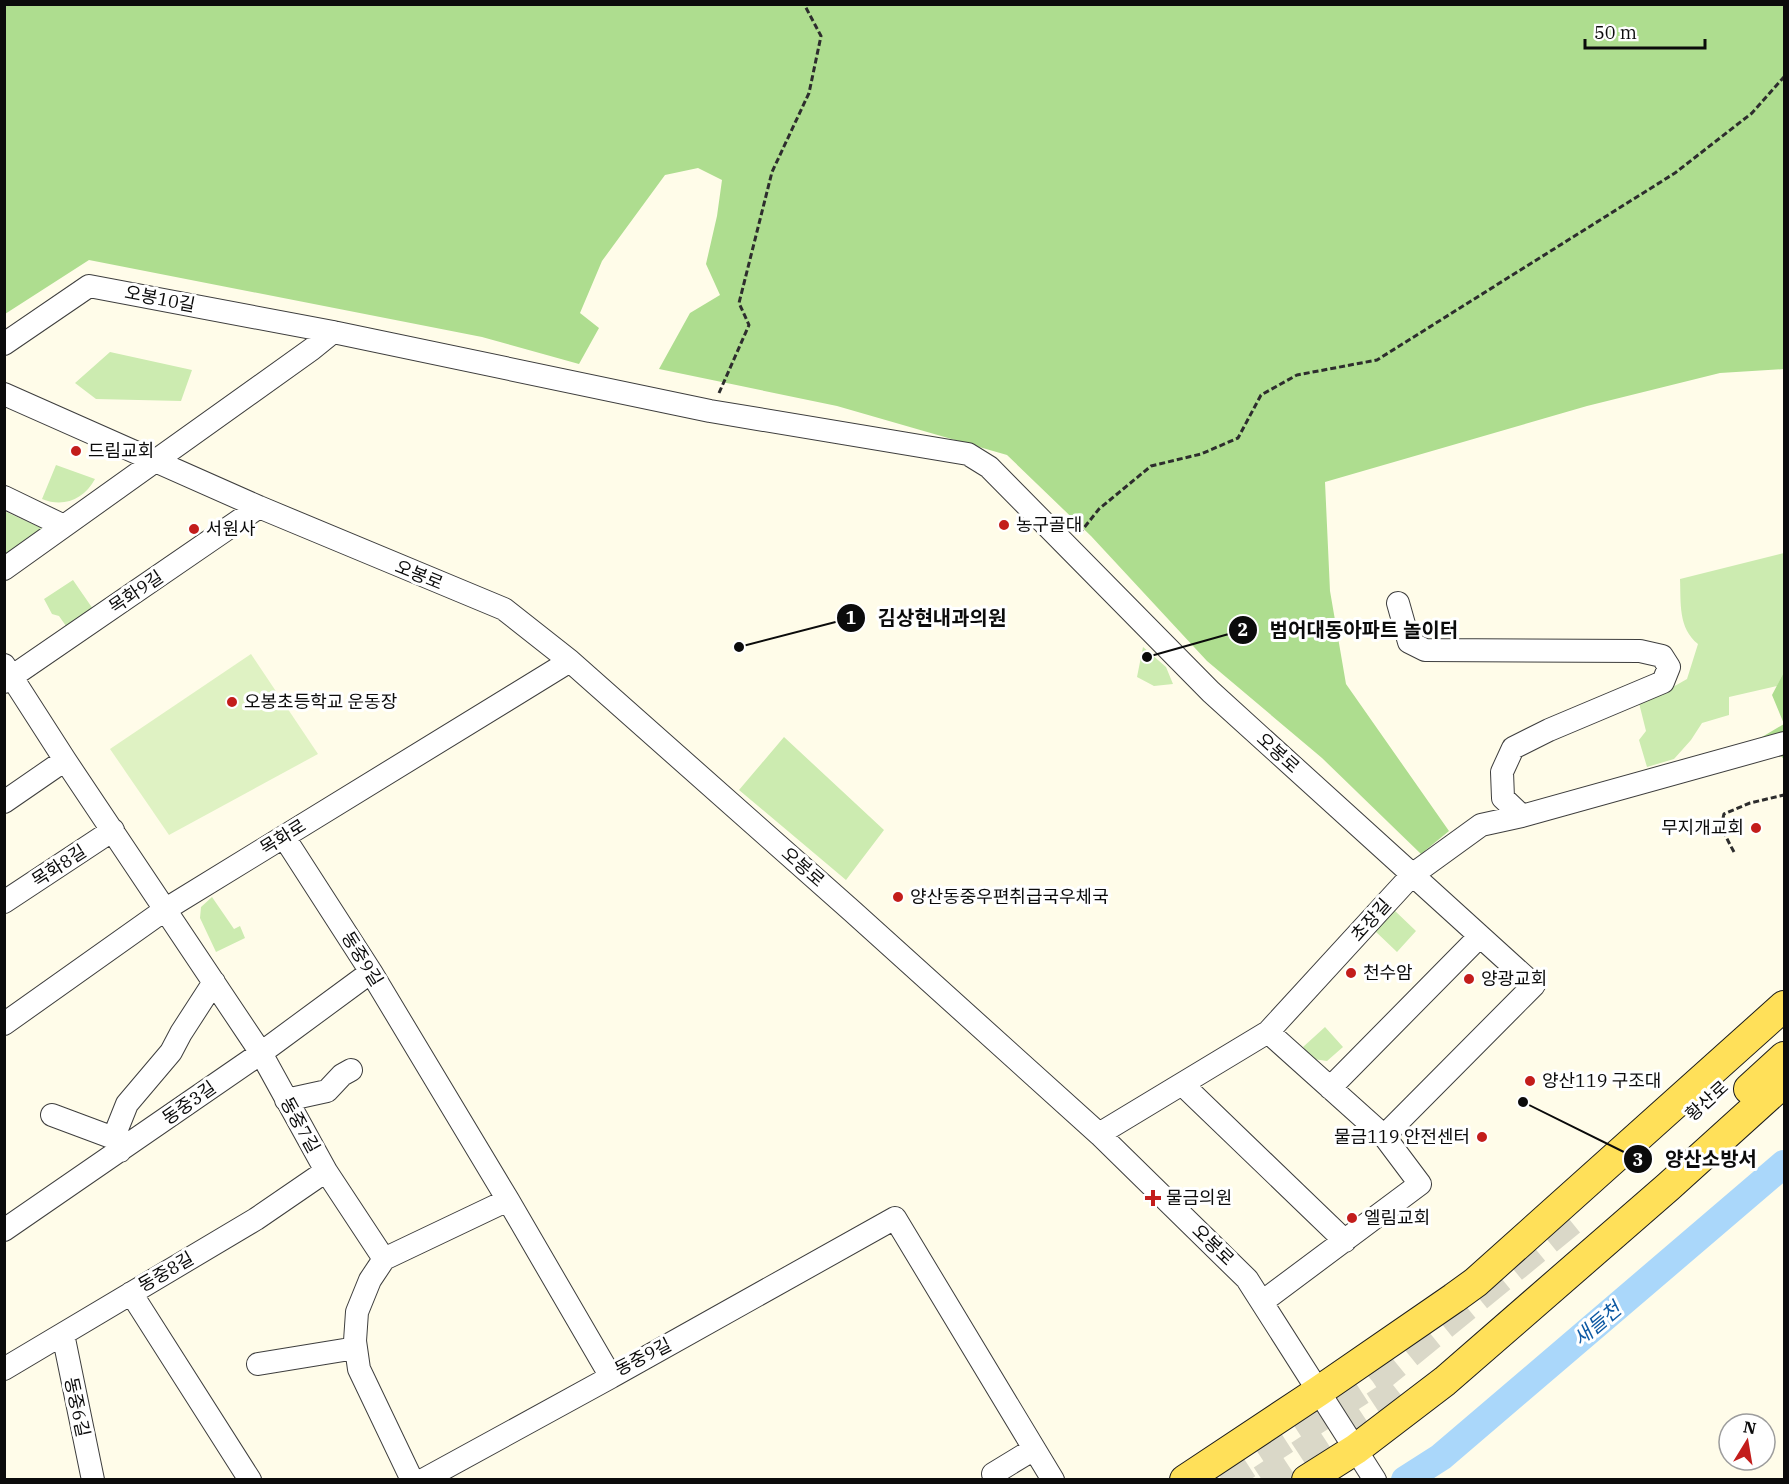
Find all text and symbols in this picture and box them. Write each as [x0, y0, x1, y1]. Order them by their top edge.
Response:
scale bar [1585, 12, 1705, 50]
text: 50 m [1594, 21, 1637, 44]
street label: 오봉10길 [123, 280, 197, 317]
place label: 드림교회 [88, 439, 154, 462]
marker: 드림교회 [69, 444, 83, 458]
place label: 농구골대 [1016, 513, 1082, 536]
place label: 서원사 [206, 517, 256, 540]
marker: 농구골대 [997, 518, 1011, 532]
marker: 서원사 [187, 522, 201, 536]
street label: 오봉로 [392, 555, 447, 595]
street label: 목화9길 [104, 565, 167, 618]
callout: 김상현내과의원 [836, 599, 1019, 637]
text: 김상현내과의원 [878, 604, 1006, 631]
text: 1 [846, 606, 857, 629]
callout: 범어대동아파트 놀이터 [1228, 611, 1470, 649]
text: 범어대동아파트 놀이터 [1270, 616, 1458, 643]
text: 2 [1238, 618, 1248, 641]
place label: 오봉초등학교 운동장 [244, 690, 397, 713]
marker: 오봉초등학교 운동장 [225, 695, 239, 709]
street label: 오봉로 [1252, 727, 1304, 778]
street label: 목화로 [256, 814, 310, 859]
place label: 무지개교회 [1661, 816, 1744, 839]
marker: 무지개교회 [1749, 821, 1763, 835]
street label: 목화8길 [27, 839, 90, 892]
street label: 오봉로 [777, 842, 830, 892]
place label: 양산동중우편취급국우체국 [910, 885, 1109, 908]
marker: 양산동중우편취급국우체국 [891, 890, 905, 904]
street label: 초장길 [1345, 894, 1396, 946]
street label: 동중9길 [337, 927, 388, 990]
place label: 천수암 [1363, 961, 1413, 984]
marker: 천수암 [1344, 966, 1358, 980]
place label: 양광교회 [1481, 967, 1547, 990]
marker: 양광교회 [1462, 972, 1476, 986]
place label: 양산119 구조대 [1542, 1069, 1661, 1092]
marker: 양산119 구조대 [1523, 1074, 1537, 1088]
street label: 황산로 [1681, 1075, 1733, 1126]
street label: 동중3길 [157, 1076, 220, 1129]
street label: 동중7길 [276, 1093, 325, 1157]
place label: 물금119 안전센터 [1334, 1125, 1470, 1148]
marker: 물금119 안전센터 [1475, 1130, 1489, 1144]
callout: 양산소방서 [1623, 1140, 1769, 1178]
text: 양산소방서 [1665, 1145, 1757, 1172]
text: 3 [1633, 1148, 1643, 1171]
place label: 물금의원 [1166, 1186, 1232, 1209]
marker: 물금의원 [1144, 1189, 1162, 1207]
place label: 엘림교회 [1364, 1206, 1430, 1229]
marker: 엘림교회 [1345, 1211, 1359, 1225]
street label: 오봉로 [1187, 1219, 1239, 1270]
street label: 동중8길 [134, 1246, 198, 1297]
water label: 새들천 [1567, 1294, 1628, 1352]
street label: 동중9길 [611, 1333, 675, 1381]
street label: 동중6길 [60, 1375, 95, 1439]
north arrow [1717, 1412, 1777, 1472]
text: N [1742, 1416, 1758, 1438]

